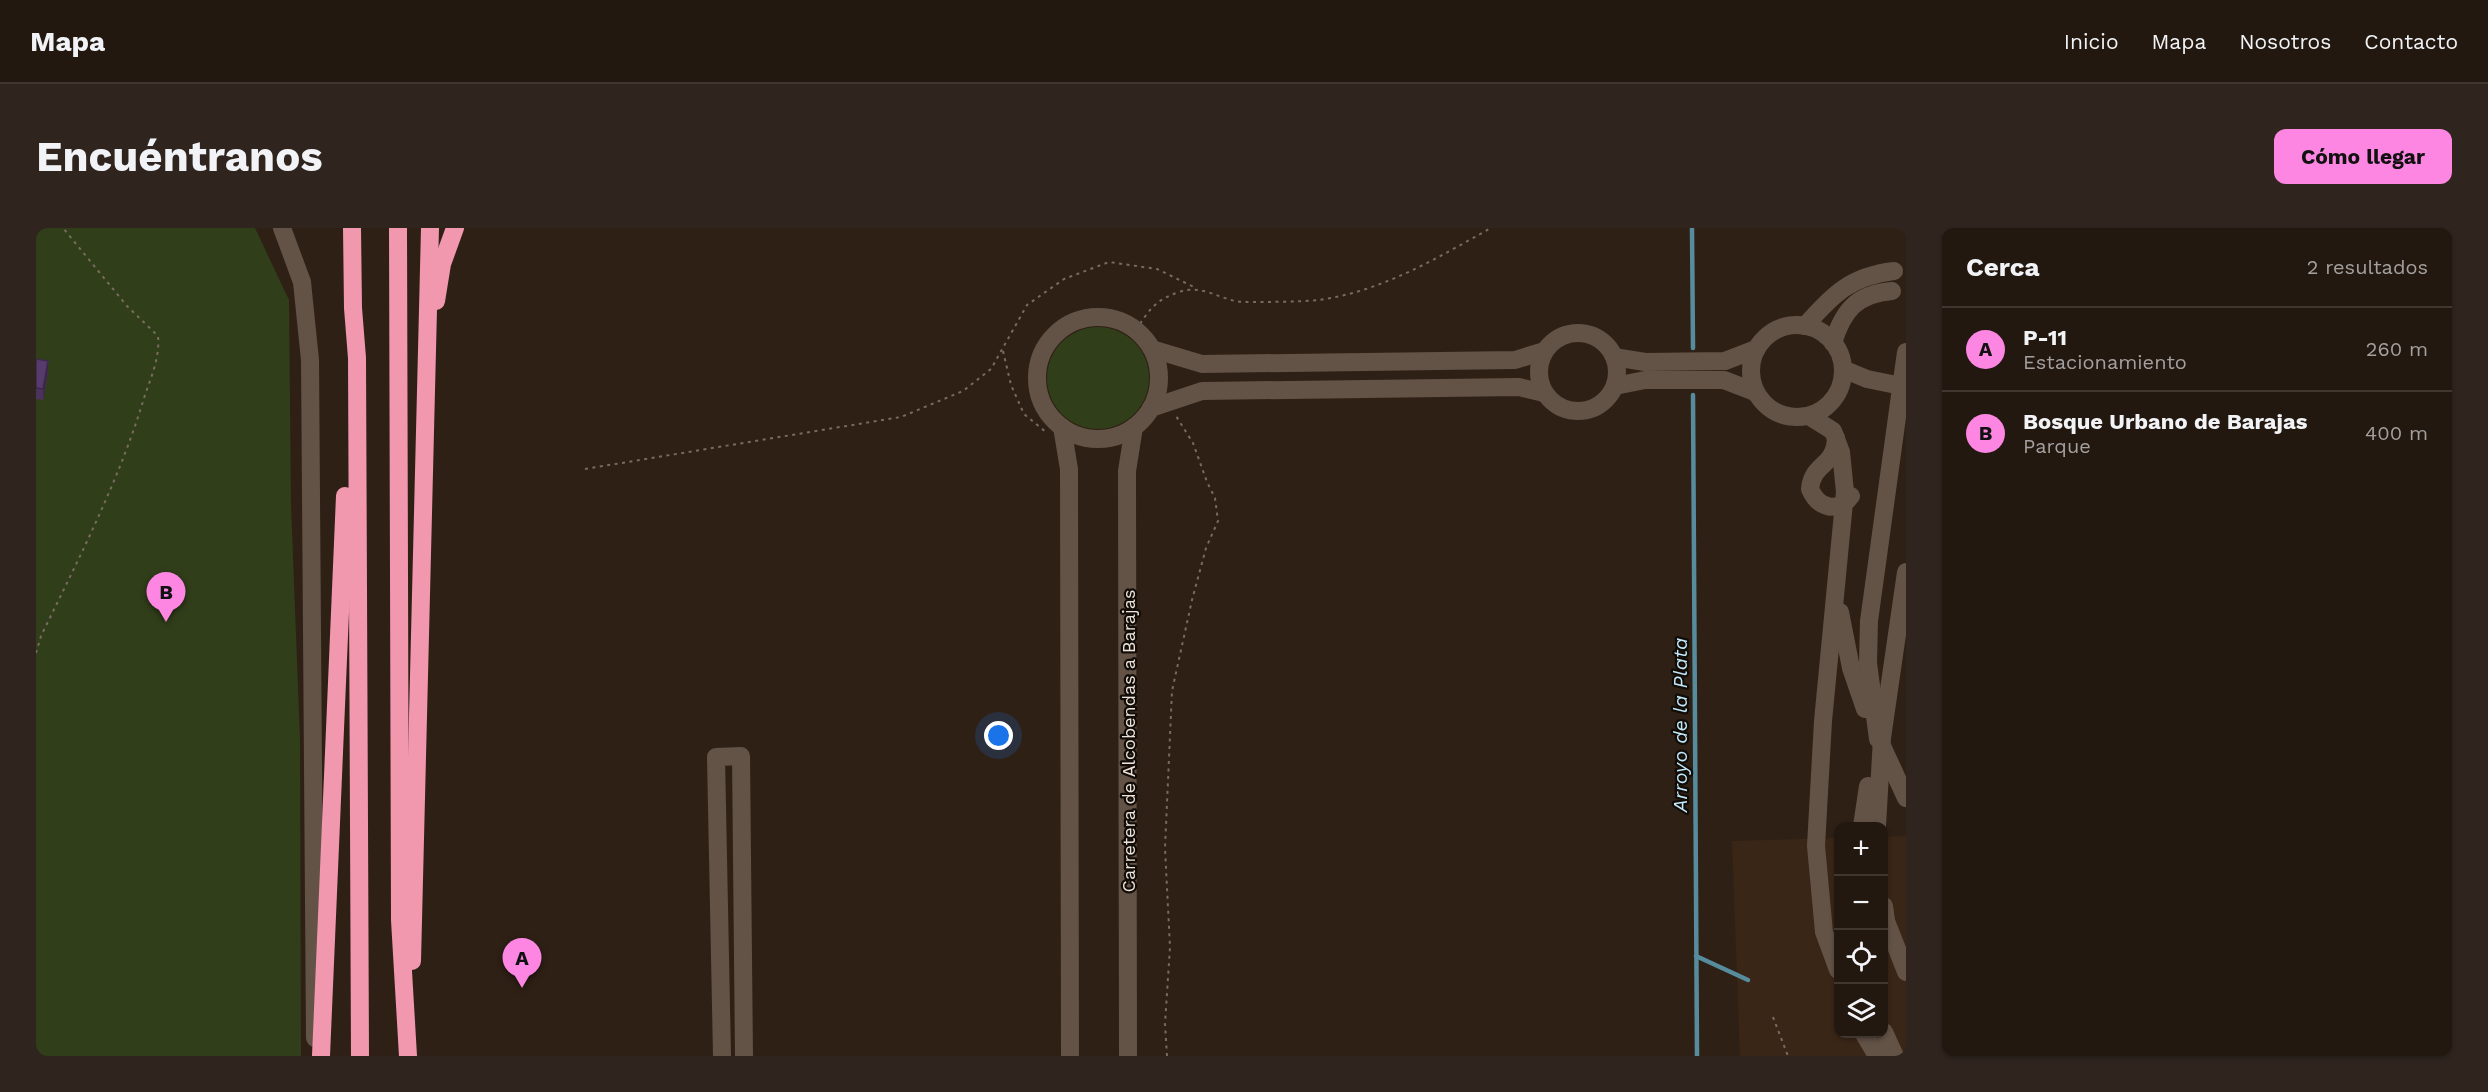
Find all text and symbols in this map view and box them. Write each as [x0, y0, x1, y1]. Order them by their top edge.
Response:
text: Mapa [30, 25, 105, 58]
text: Inicio [2064, 29, 2119, 54]
text: Mapa [2152, 29, 2206, 54]
text: Nosotros [2239, 29, 2331, 54]
text: Contacto [2364, 29, 2458, 54]
button: Cómo llegar [2274, 129, 2452, 184]
text: Encuéntranos [36, 132, 323, 181]
text: Cerca [1966, 252, 2040, 282]
text: 2 resultados [2307, 255, 2428, 279]
text: P-11 [2023, 325, 2067, 350]
text: A [1979, 337, 1992, 361]
text: 260 m [2366, 337, 2428, 361]
text: Estacionamiento [2023, 350, 2187, 374]
text: Bosque Urbano de Barajas [2023, 409, 2307, 434]
text: B [1979, 421, 1992, 445]
text: 400 m [2365, 421, 2428, 445]
text: Parque [2023, 434, 2091, 458]
pin: B [146, 572, 186, 622]
street label: Carretera de Alcobendas a Barajas [1118, 590, 1139, 892]
water label: Arroyo de la Plata [1668, 638, 1692, 813]
your location [984, 721, 1013, 750]
map controls [1834, 822, 1888, 1038]
button: + [1834, 822, 1888, 876]
button: − [1834, 876, 1888, 930]
button: locate [1834, 930, 1888, 984]
pin: A [502, 938, 542, 988]
button: layers [1834, 984, 1888, 1038]

